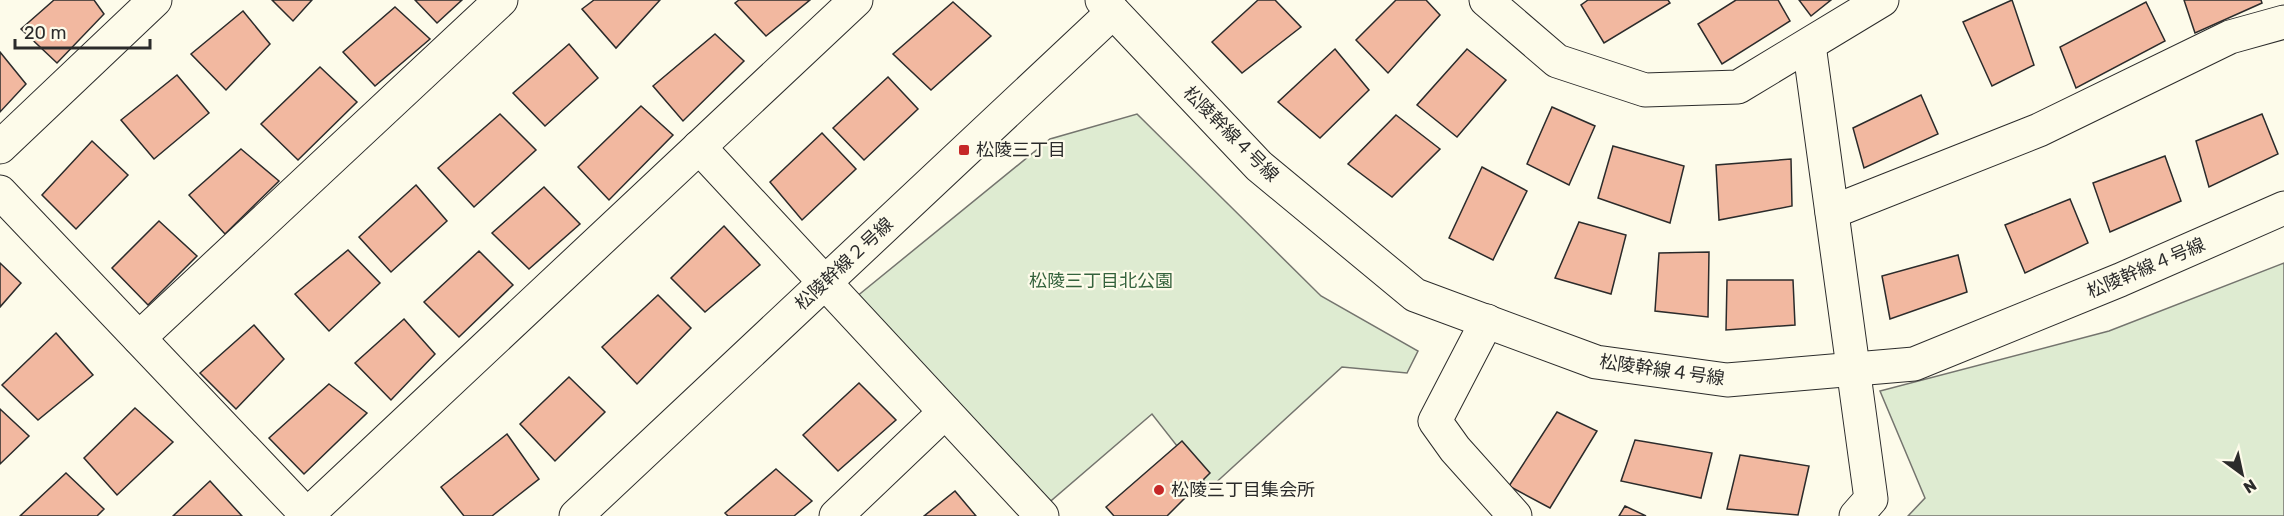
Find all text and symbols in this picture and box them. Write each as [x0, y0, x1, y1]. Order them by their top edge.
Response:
scale bar [15, 12, 150, 50]
text: 20 m [24, 22, 66, 44]
street label: 松陵幹線４号線 [1179, 82, 1283, 186]
place label: 松陵三丁目 [976, 139, 1066, 161]
marker: 松陵三丁目 [957, 143, 971, 157]
street label: 松陵幹線２号線 [790, 213, 898, 315]
street label: 松陵幹線４号線 [2084, 233, 2208, 303]
park label: 松陵三丁目北公園 [1029, 270, 1173, 292]
street label: 松陵幹線４号線 [1598, 350, 1726, 390]
north arrow [2212, 444, 2272, 504]
text: N [2240, 475, 2260, 497]
place label: 松陵三丁目集会所 [1171, 479, 1315, 501]
marker: 松陵三丁目集会所 [1152, 483, 1166, 497]

